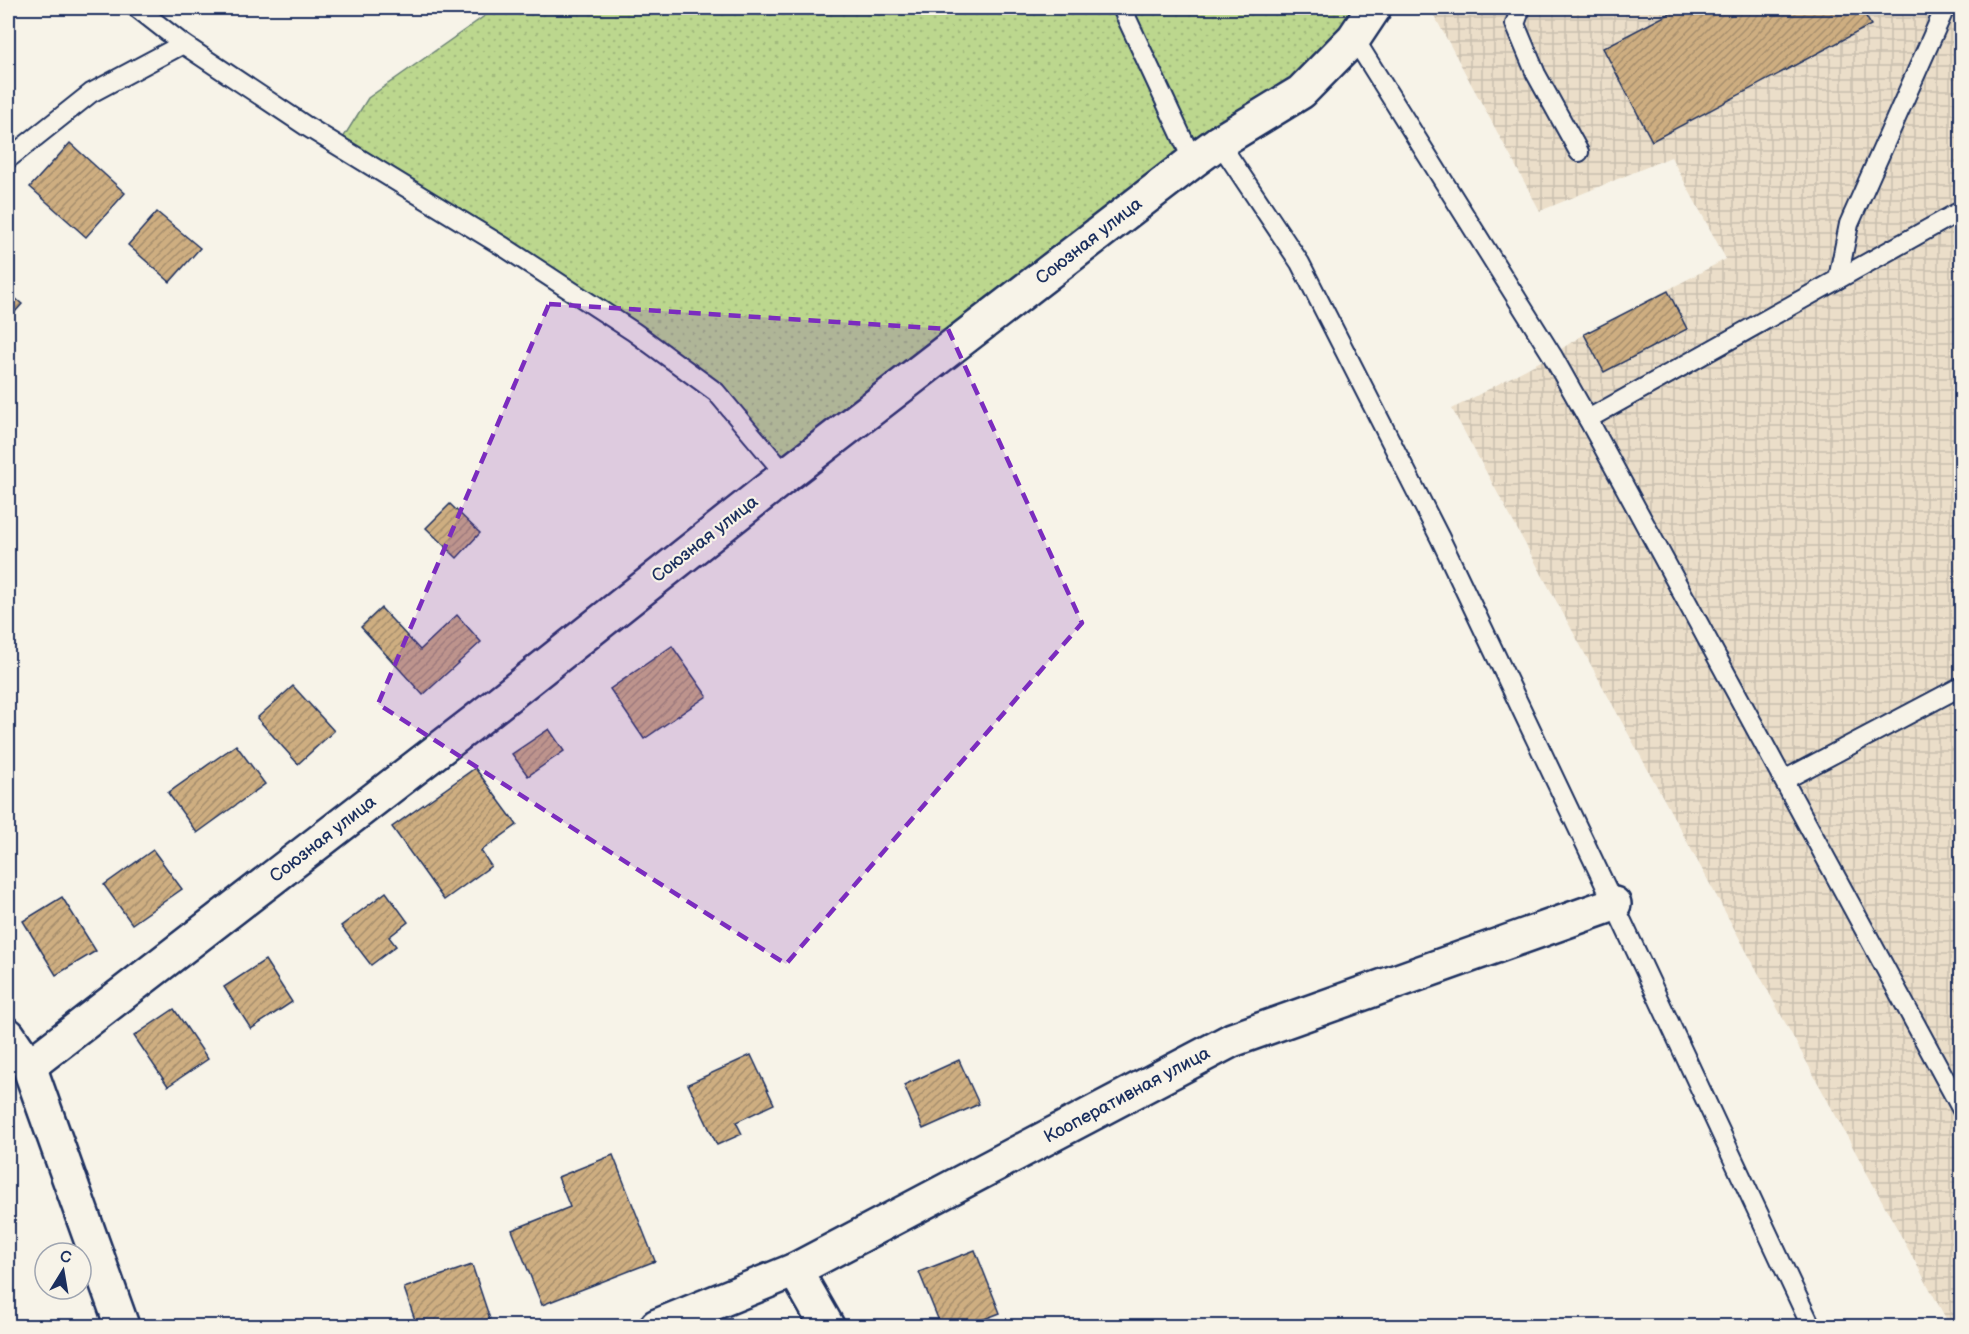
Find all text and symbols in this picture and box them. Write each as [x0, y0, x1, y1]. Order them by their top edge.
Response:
street label: Союзная улица [1032, 193, 1147, 289]
street label: Союзная улица [648, 491, 763, 587]
street label: Союзная улица [266, 791, 381, 887]
street label: Кооперативная улица [1040, 1042, 1214, 1148]
north arrow [33, 1241, 93, 1301]
text: С [58, 1247, 73, 1268]

